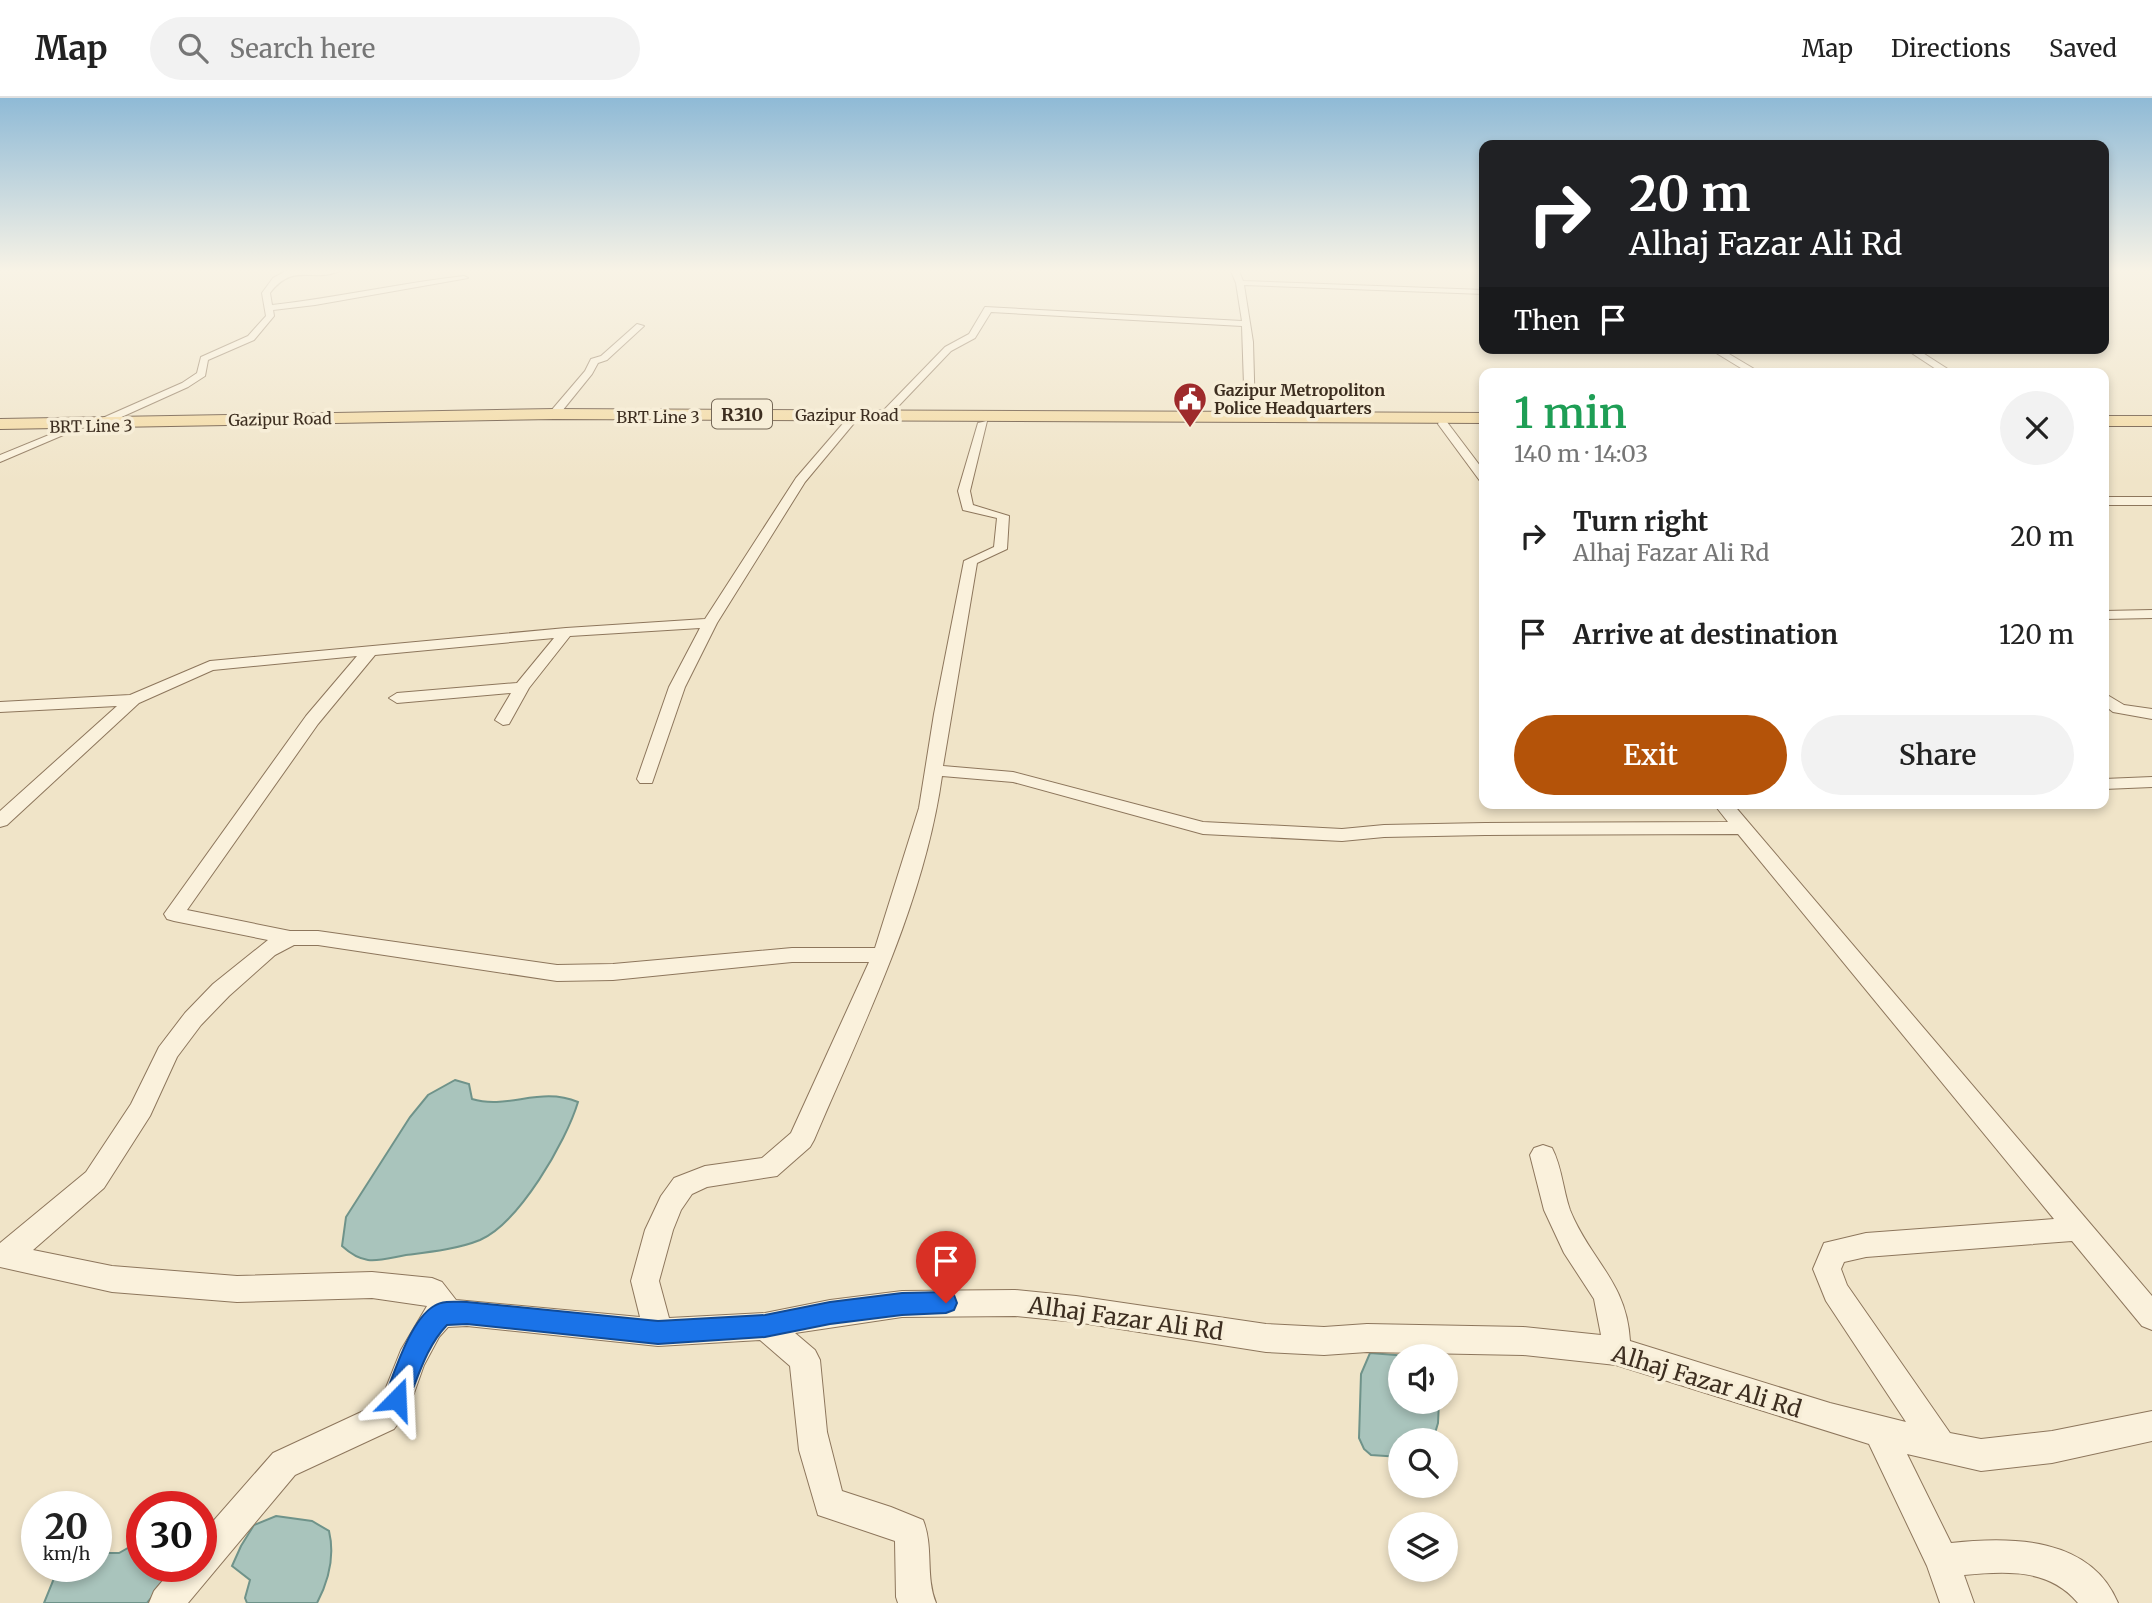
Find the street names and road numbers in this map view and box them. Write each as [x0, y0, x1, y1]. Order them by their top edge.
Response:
road number: R310 [712, 400, 772, 428]
street label: Gazipur Road [795, 405, 899, 425]
street label: BRT Line 3 [616, 407, 700, 427]
street label: Gazipur Road [228, 408, 332, 430]
street label: BRT Line 3 [49, 415, 133, 437]
street label: Alhaj Fazar Ali Rd [1026, 1290, 1225, 1346]
street label: Alhaj Fazar Ali Rd [1608, 1338, 1805, 1424]

